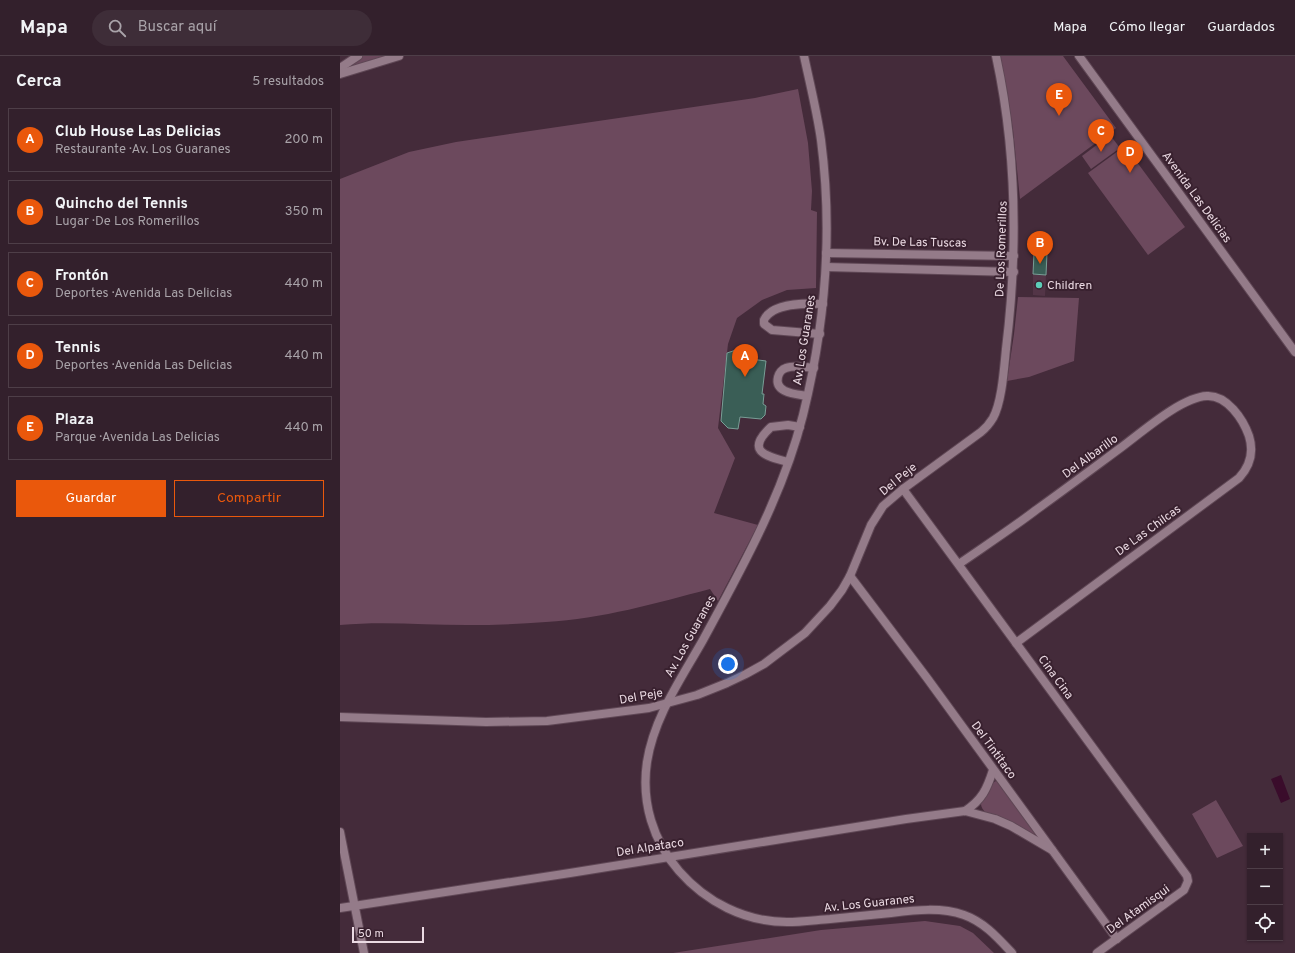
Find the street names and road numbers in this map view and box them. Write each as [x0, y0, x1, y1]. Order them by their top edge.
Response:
street label: Avenida Las Delicias [1158, 149, 1235, 246]
street label: De Los Romerillos [992, 201, 1012, 298]
street label: Bv. De Las Tuscas [873, 234, 967, 252]
street label: Av. Los Guaranes [790, 294, 820, 387]
street label: Del Albarillo [1059, 431, 1122, 482]
street label: Del Peje [876, 460, 921, 500]
street label: De Las Chilcas [1113, 502, 1185, 560]
street label: Av. Los Guaranes [662, 593, 720, 680]
street label: Cina Cina [1034, 652, 1077, 703]
street label: Del Peje [618, 685, 664, 709]
street label: Del Tintitaco [967, 719, 1020, 783]
street label: Del Alpataco [615, 835, 685, 861]
street label: Del Atamisqui [1104, 882, 1173, 938]
street label: Av. Los Guaranes [823, 891, 915, 917]

